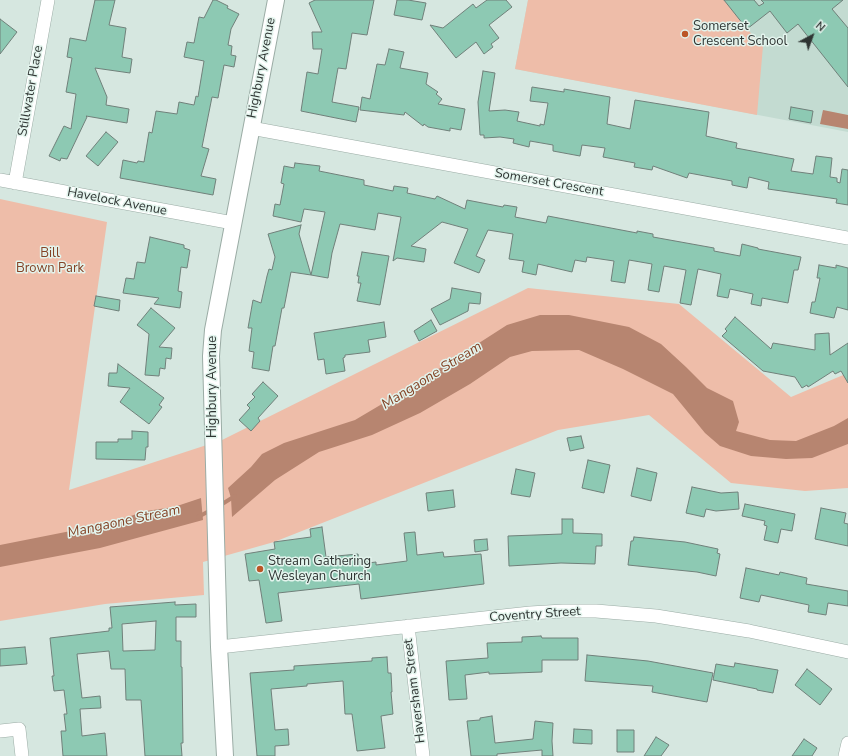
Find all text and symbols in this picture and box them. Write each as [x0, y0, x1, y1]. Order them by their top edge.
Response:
street label: Highbury Avenue [245, 16, 279, 120]
north arrow [792, 16, 832, 56]
text: N [812, 18, 828, 35]
place label: Somerset Crescent School [693, 19, 787, 50]
marker: Somerset Crescent School [680, 29, 690, 39]
street label: Stillwater Place [15, 44, 47, 138]
street label: Somerset Crescent [493, 166, 605, 200]
street label: Havelock Avenue [66, 185, 168, 219]
park label: Bill Brown Park [16, 246, 84, 277]
street label: Highbury Avenue [205, 336, 221, 438]
water label: Mangaone Stream [379, 338, 485, 414]
water label: Mangaone Stream [66, 502, 182, 542]
place label: Stream Gathering Wesleyan Church [268, 554, 371, 585]
marker: Stream Gathering Wesleyan Church [255, 564, 265, 574]
street label: Coventry Street [489, 604, 581, 626]
street label: Haversham Street [401, 638, 429, 744]

